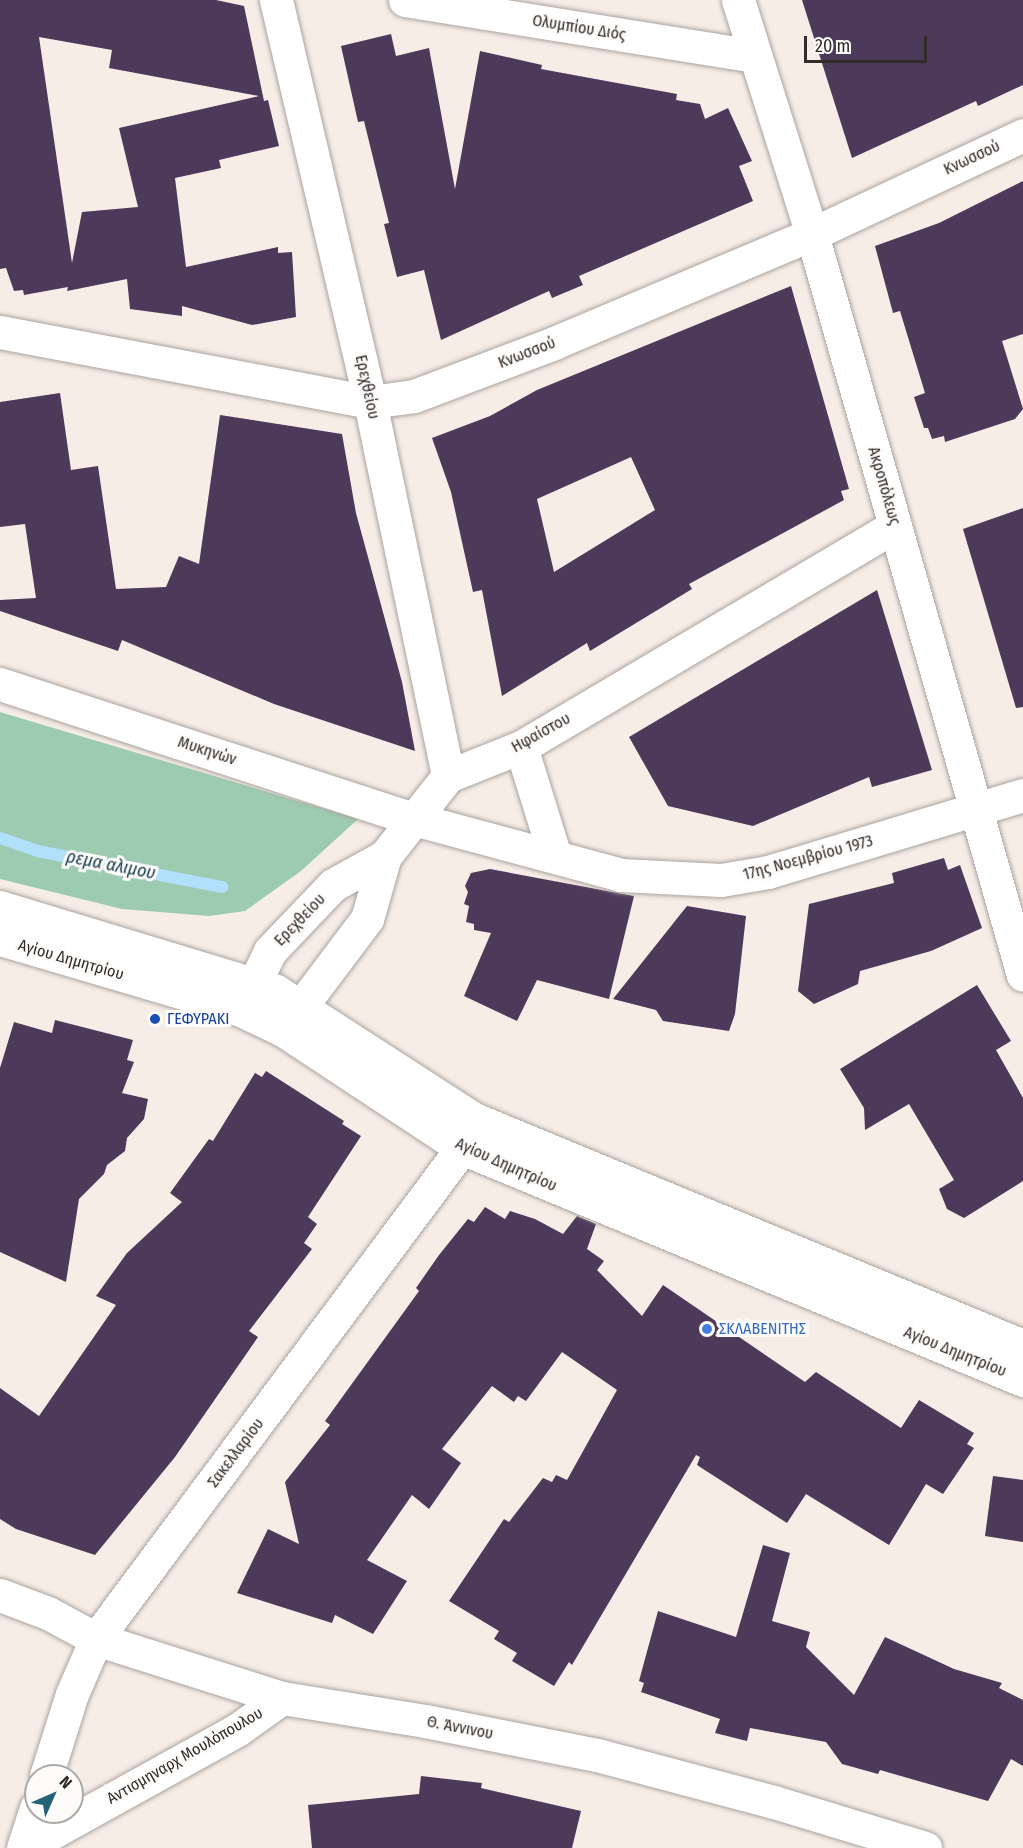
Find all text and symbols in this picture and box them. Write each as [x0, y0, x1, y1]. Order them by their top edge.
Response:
street label: Ολυμπίου Διός [531, 11, 627, 45]
scale bar [807, 24, 930, 62]
text: 20 m [815, 35, 850, 57]
street label: Κνωσσού [941, 137, 1003, 179]
street label: Κνωσσού [496, 333, 558, 373]
street label: Ερεχθείου [351, 353, 383, 421]
street label: Ακροπόλεως [864, 445, 904, 527]
street label: Ηφαίστου [508, 709, 574, 757]
street label: Μυκηνών [175, 733, 239, 769]
street label: 17ης Νοεμβρίου 1973 [741, 831, 875, 885]
water label: ρεμα αλιμου [65, 846, 157, 884]
street label: Ερεχθείου [270, 890, 330, 950]
street label: Αγίου Δημητρίου [16, 936, 126, 984]
place label: ΓΕΦΥΡΑΚΙ [167, 1009, 229, 1029]
marker: ΓΕΦΥΡΑΚΙ [148, 1012, 162, 1026]
street label: Αγίου Δημητρίου [452, 1134, 560, 1196]
place label: ΣΚΛΑΒΕΝΙΤΗΣ [719, 1319, 806, 1339]
marker: ΣΚΛΑΒΕΝΙΤΗΣ [700, 1322, 714, 1336]
street label: Αγίου Δημητρίου [901, 1323, 1009, 1381]
street label: Σακελλαρίου [204, 1415, 268, 1491]
street label: Αντισμηναρχ Μουλόπουλου [104, 1703, 266, 1809]
street label: Θ. Άννινου [425, 1712, 495, 1744]
north arrow [24, 1764, 84, 1824]
text: N [56, 1772, 76, 1792]

